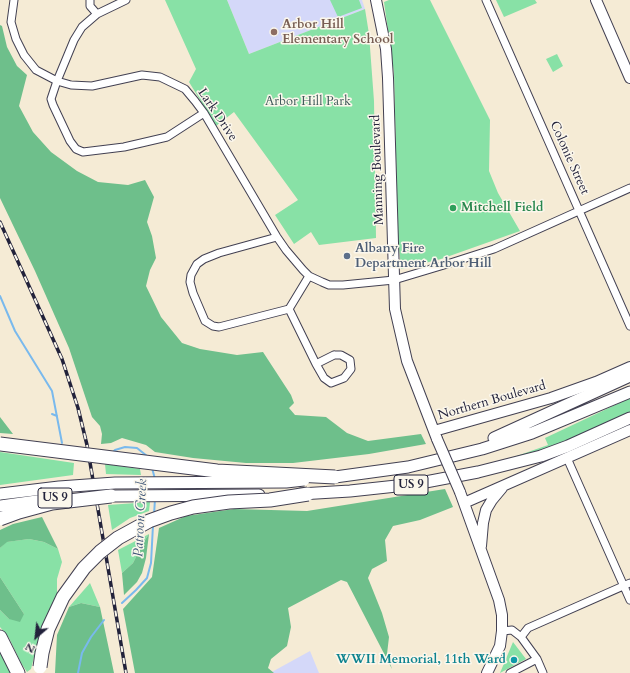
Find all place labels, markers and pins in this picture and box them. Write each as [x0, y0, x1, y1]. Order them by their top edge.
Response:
place label: Arbor Hill Elementary School [282, 17, 394, 48]
marker: Arbor Hill Elementary School [269, 27, 279, 37]
place label: Mitchell Field [461, 200, 543, 216]
marker: Mitchell Field [448, 203, 458, 213]
place label: Albany Fire Department Arbor Hill [355, 241, 491, 272]
marker: Albany Fire Department Arbor Hill [342, 251, 352, 261]
place label: WWII Memorial, 11th Ward [336, 652, 506, 668]
marker: WWII Memorial, 11th Ward [509, 655, 519, 665]

